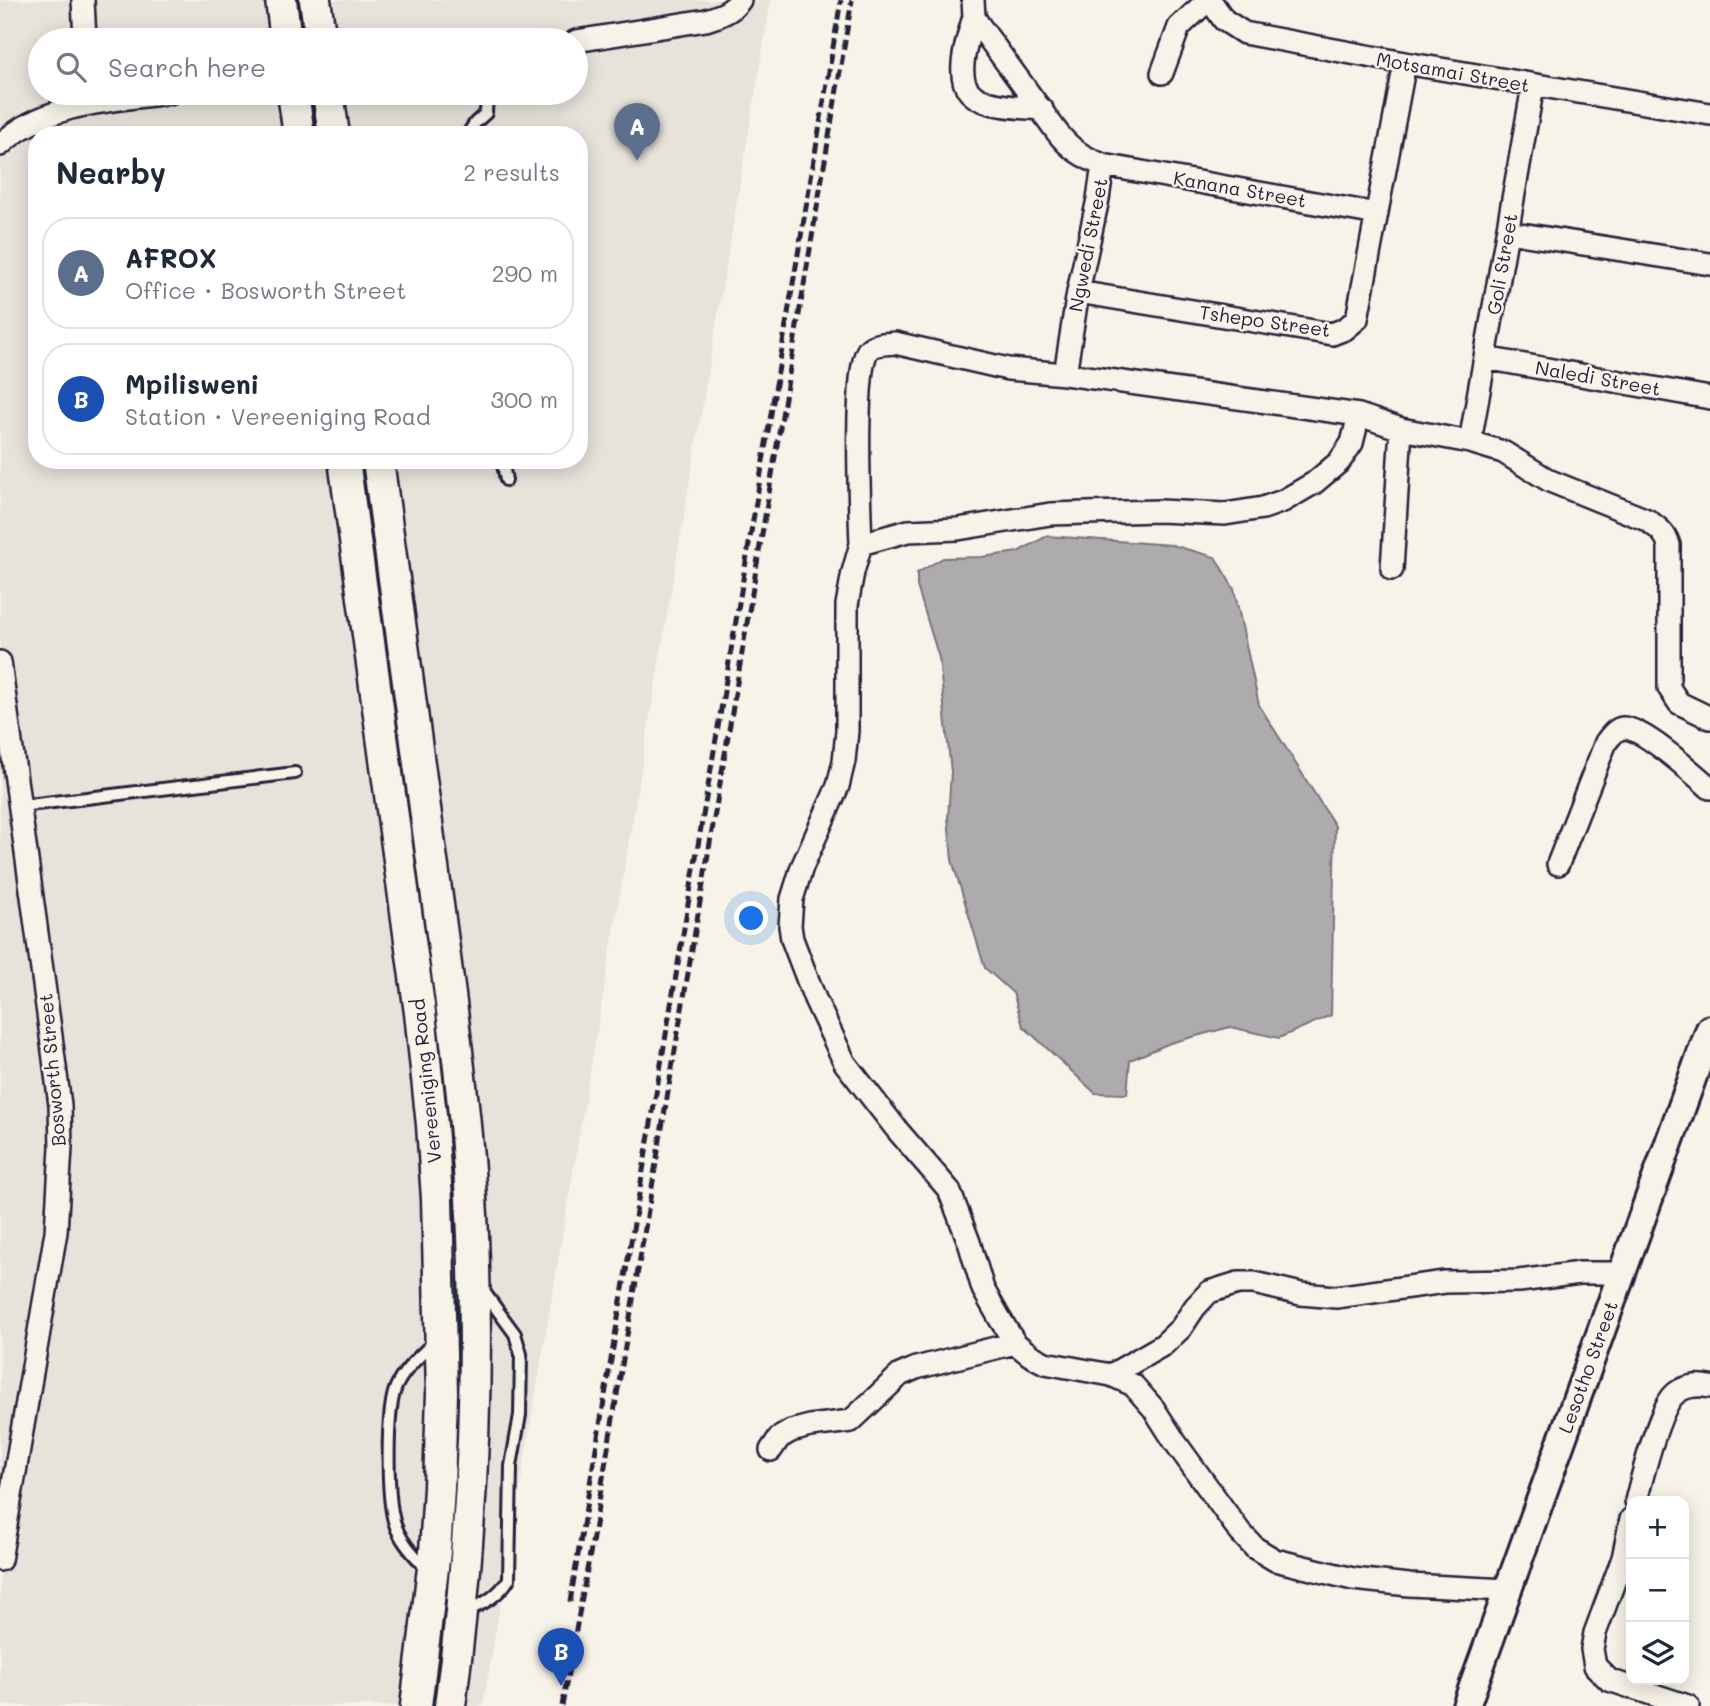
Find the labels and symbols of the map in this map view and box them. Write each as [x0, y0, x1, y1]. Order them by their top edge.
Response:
street label: Motsamai Street [1374, 46, 1532, 97]
pin: A [614, 103, 660, 161]
street label: Kanana Street [1172, 165, 1309, 213]
street label: Ngwedi Street [1062, 176, 1113, 314]
street label: Goli Street [1480, 211, 1523, 317]
street label: Tshepo Street [1198, 299, 1332, 342]
street label: Naledi Street [1533, 354, 1663, 401]
your location [734, 901, 768, 935]
street label: Bosworth Street [32, 993, 71, 1148]
street label: Vereeniging Road [404, 998, 447, 1164]
street label: Lesotho Street [1552, 1297, 1623, 1436]
pin: B [538, 1628, 584, 1686]

